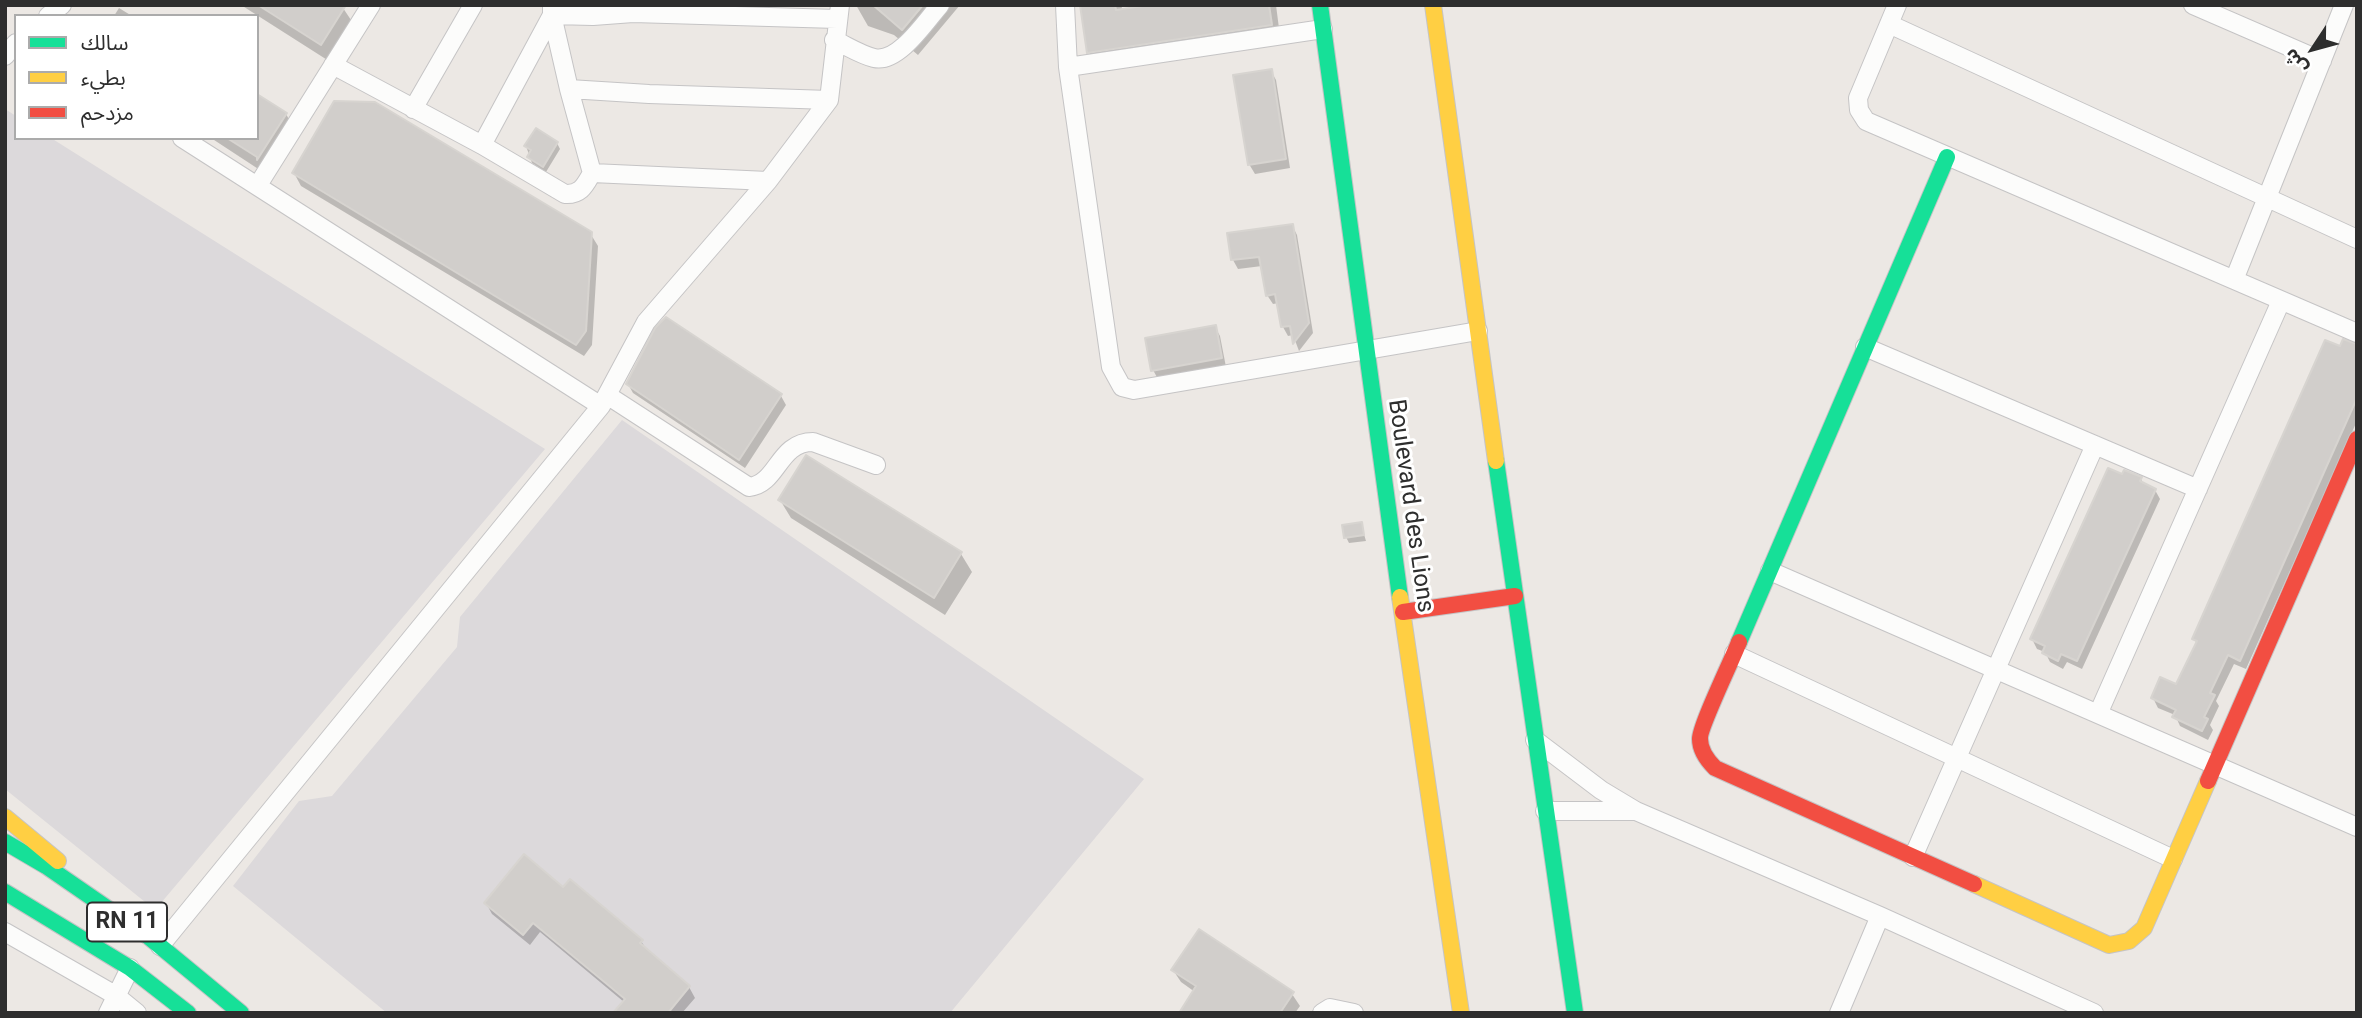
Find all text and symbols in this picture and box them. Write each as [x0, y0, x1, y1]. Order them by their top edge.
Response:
legend [14, 14, 259, 140]
north arrow [2278, 14, 2348, 84]
text: سالك [81, 31, 128, 55]
text: ش [2279, 44, 2313, 79]
text: بطيء [81, 66, 126, 90]
text: مزدحم [81, 101, 134, 125]
street label: Boulevard des Lions [1381, 398, 1439, 614]
road number: RN 11 [87, 903, 167, 942]

